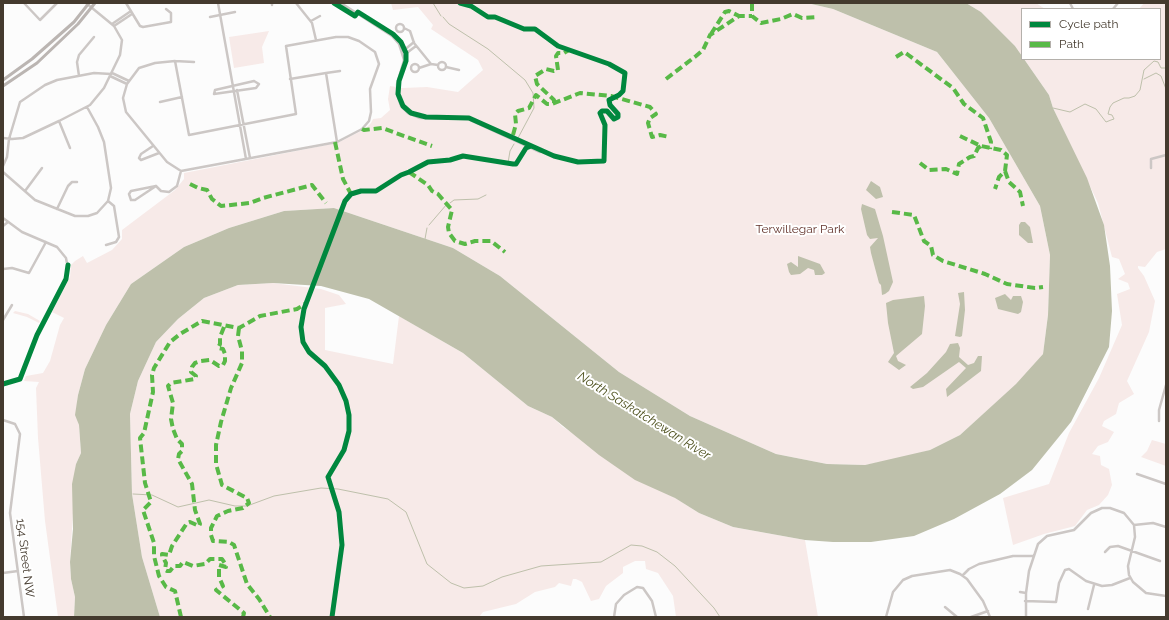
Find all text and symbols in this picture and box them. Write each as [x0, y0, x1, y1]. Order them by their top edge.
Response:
legend [1021, 8, 1161, 60]
text: Cycle path [1059, 17, 1118, 31]
text: Path [1059, 37, 1084, 51]
park label: Terwillegar Park [756, 222, 844, 236]
water label: North Saskatchewan River [575, 369, 713, 463]
street label: 154 Street NW [13, 518, 37, 598]

